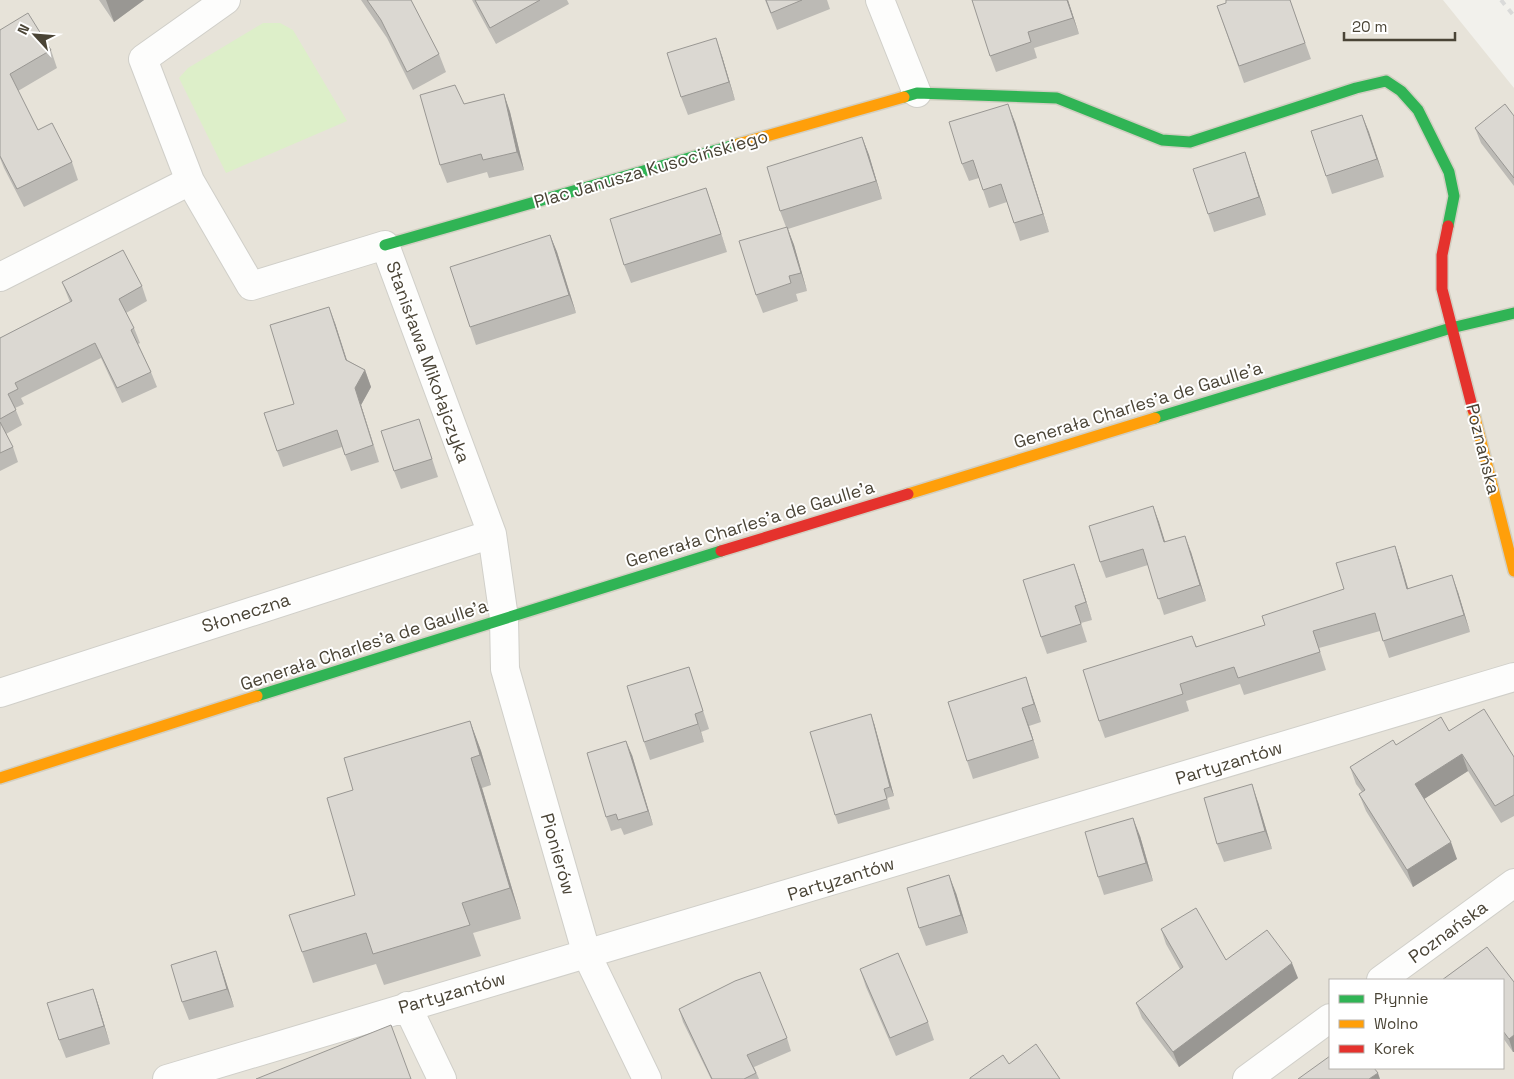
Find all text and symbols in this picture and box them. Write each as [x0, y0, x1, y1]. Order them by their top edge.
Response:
north arrow [10, 10, 60, 60]
scale bar [1344, 10, 1455, 42]
text: 20 m [1352, 17, 1387, 36]
text: N [13, 21, 33, 37]
street label: Plac Janusza Kusocińskiego [531, 124, 771, 213]
street label: Stanisława Mikołajczyka [381, 258, 476, 466]
street label: Generała Charles'a de Gaulle'a [1011, 356, 1265, 453]
street label: Poznańska [1461, 401, 1506, 497]
street label: Generała Charles'a de Gaulle'a [623, 475, 877, 572]
street label: Słoneczna [199, 587, 293, 638]
street label: Generała Charles'a de Gaulle'a [237, 594, 491, 695]
street label: Partyzantów [1172, 735, 1285, 790]
street label: Pionierów [536, 810, 581, 898]
street label: Partyzantów [784, 851, 897, 906]
street label: Poznańska [1404, 895, 1492, 968]
street label: Partyzantów [395, 966, 508, 1019]
legend [1329, 979, 1504, 1069]
text: Płynnie [1374, 989, 1428, 1008]
text: Wolno [1374, 1014, 1418, 1033]
text: Korek [1374, 1039, 1414, 1058]

